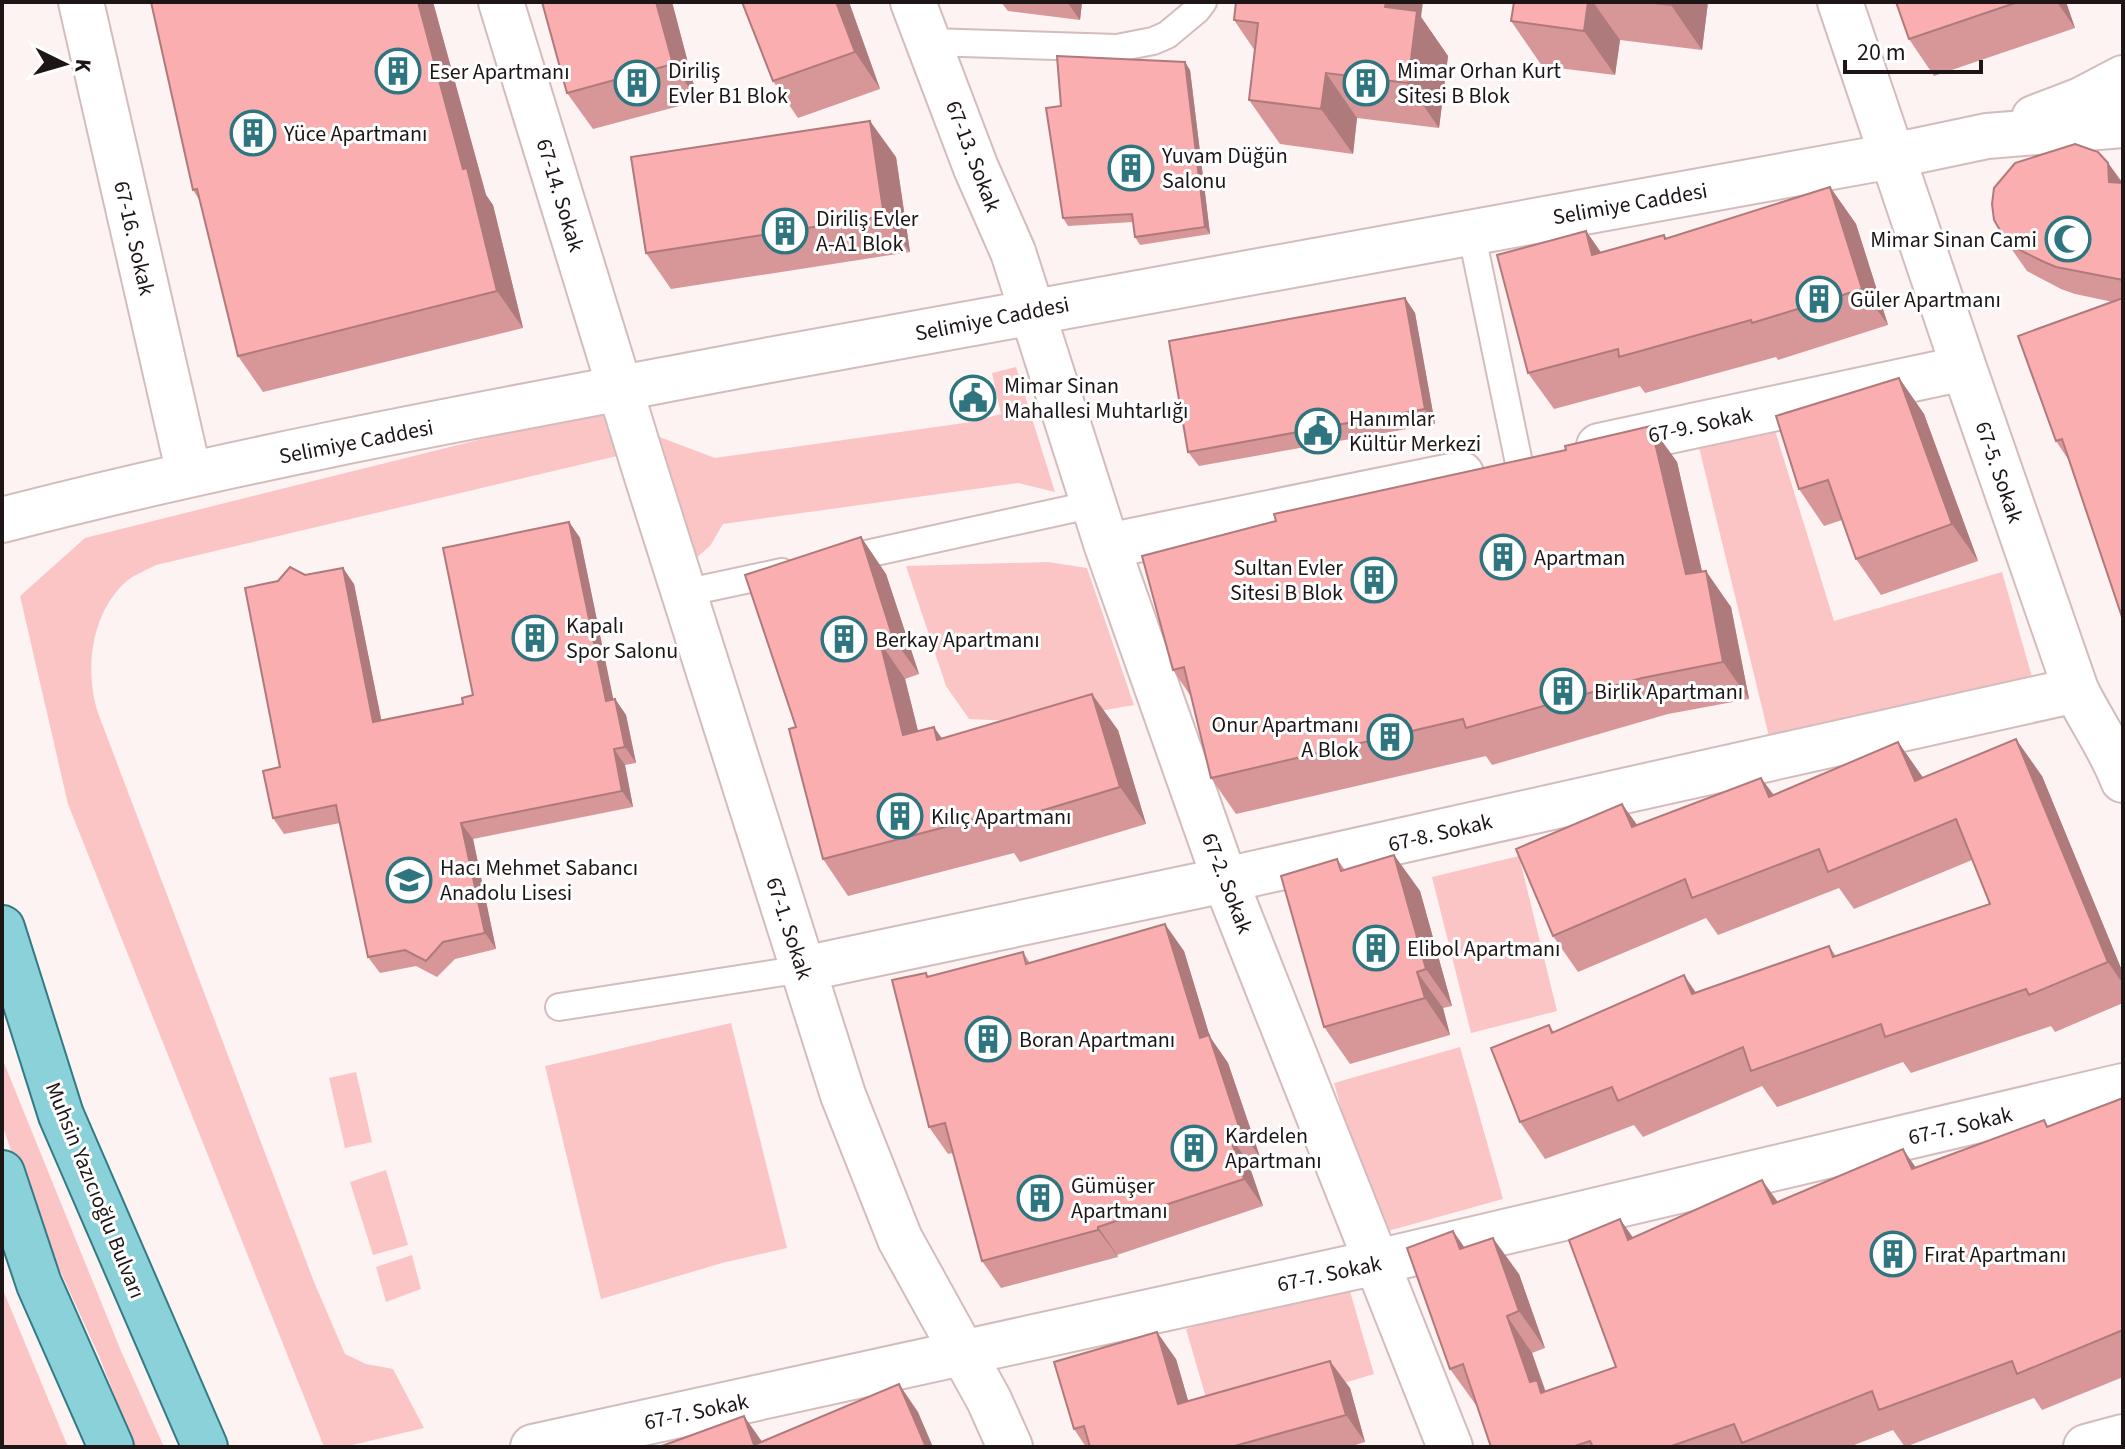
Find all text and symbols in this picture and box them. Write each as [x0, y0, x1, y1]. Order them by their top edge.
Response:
north arrow [24, 24, 104, 104]
scale bar [1845, 24, 1981, 74]
text: 20 m [1857, 35, 1906, 70]
building icon: Eser Apartmanı [374, 47, 422, 95]
place label: Diriliş Evler B1 Blok [668, 55, 788, 112]
place label: Mimar Orhan Kurt Sitesi B Blok [1397, 55, 1562, 112]
place label: Eser Apartmanı [429, 56, 570, 88]
text: K [66, 58, 99, 74]
building icon: Diriliş Evler B1 Blok [613, 59, 661, 107]
building icon: Mimar Orhan Kurt Sitesi B Blok [1342, 59, 1390, 107]
street label: 67-13. Sokak [937, 96, 1009, 217]
building icon: Yüce Apartmanı [229, 109, 277, 157]
place label: Yüce Apartmanı [283, 118, 427, 150]
street label: 67-14. Sokak [528, 135, 592, 256]
place label: Yuvam Düğün Salonu [1161, 140, 1288, 197]
building icon: Yuvam Düğün Salonu [1107, 144, 1155, 192]
street label: Selimiye Caddesi [1550, 175, 1710, 233]
street label: 67-16. Sokak [105, 178, 163, 299]
place label: Diriliş Evler A-A1 Blok [816, 203, 919, 260]
building icon: Diriliş Evler A-A1 Blok [761, 207, 809, 255]
mosque icon: Mimar Sinan Cami [2044, 215, 2092, 263]
place label: Mimar Sinan Cami [1870, 224, 2037, 256]
building icon: Güler Apartmanı [1795, 275, 1843, 323]
place label: Güler Apartmanı [1850, 284, 2001, 316]
street label: Selimiye Caddesi [912, 288, 1072, 350]
place label: Mimar Sinan Mahallesi Muhtarlığı [1004, 370, 1189, 427]
public building icon: Mimar Sinan Mahallesi Muhtarlığı [949, 374, 997, 422]
street label: 67-9. Sokak [1645, 398, 1755, 452]
place label: Hanımlar Kültür Merkezi [1349, 403, 1481, 460]
public building icon: Hanımlar Kültür Merkezi [1294, 407, 1342, 455]
street label: Selimiye Caddesi [276, 411, 436, 473]
street label: 67-5. Sokak [1967, 417, 2031, 528]
building icon: Apartman [1479, 533, 1527, 581]
place label: Apartman [1534, 542, 1625, 574]
place label: Sultan Evler Sitesi B Blok [1230, 552, 1343, 609]
building icon: Sultan Evler Sitesi B Blok [1350, 556, 1398, 604]
place label: Kapalı Spor Salonu [566, 610, 678, 667]
building icon: Kapalı Spor Salonu [511, 614, 559, 662]
building icon: Berkay Apartmanı [820, 615, 868, 663]
place label: Berkay Apartmanı [875, 624, 1040, 656]
building icon: Birlik Apartmanı [1539, 667, 1587, 715]
place label: Birlik Apartmanı [1594, 676, 1743, 708]
place label: Onur Apartmanı A Blok [1212, 709, 1359, 766]
building icon: Onur Apartmanı A Blok [1366, 713, 1414, 761]
building icon: Kılıç Apartmanı [876, 792, 924, 840]
place label: Kılıç Apartmanı [931, 801, 1071, 833]
street label: 67-8. Sokak [1385, 805, 1495, 860]
street label: 67-2. Sokak [1193, 828, 1261, 939]
place label: Hacı Mehmet Sabancı Anadolu Lisesi [440, 852, 638, 909]
school or university icon: Hacı Mehmet Sabancı Anadolu Lisesi [385, 856, 433, 904]
street label: 67-1. Sokak [757, 873, 821, 984]
building icon: Elibol Apartmanı [1352, 924, 1400, 972]
place label: Elibol Apartmanı [1407, 933, 1561, 965]
building icon: Boran Apartmanı [964, 1015, 1012, 1063]
place label: Boran Apartmanı [1019, 1024, 1175, 1056]
street label: Muhsin Yazıcıoğlu Bulvarı [37, 1077, 153, 1303]
street label: 67-7. Sokak [1905, 1098, 2015, 1153]
place label: Kardelen Apartmanı [1225, 1120, 1322, 1177]
building icon: Kardelen Apartmanı [1170, 1124, 1218, 1172]
place label: Gümüşer Apartmanı [1071, 1170, 1168, 1227]
building icon: Gümüşer Apartmanı [1016, 1174, 1064, 1222]
building icon: Fırat Apartmanı [1869, 1230, 1917, 1278]
place label: Fırat Apartmanı [1924, 1239, 2066, 1271]
street label: 67-7. Sokak [1274, 1247, 1384, 1301]
street label: 67-7. Sokak [641, 1385, 751, 1439]

